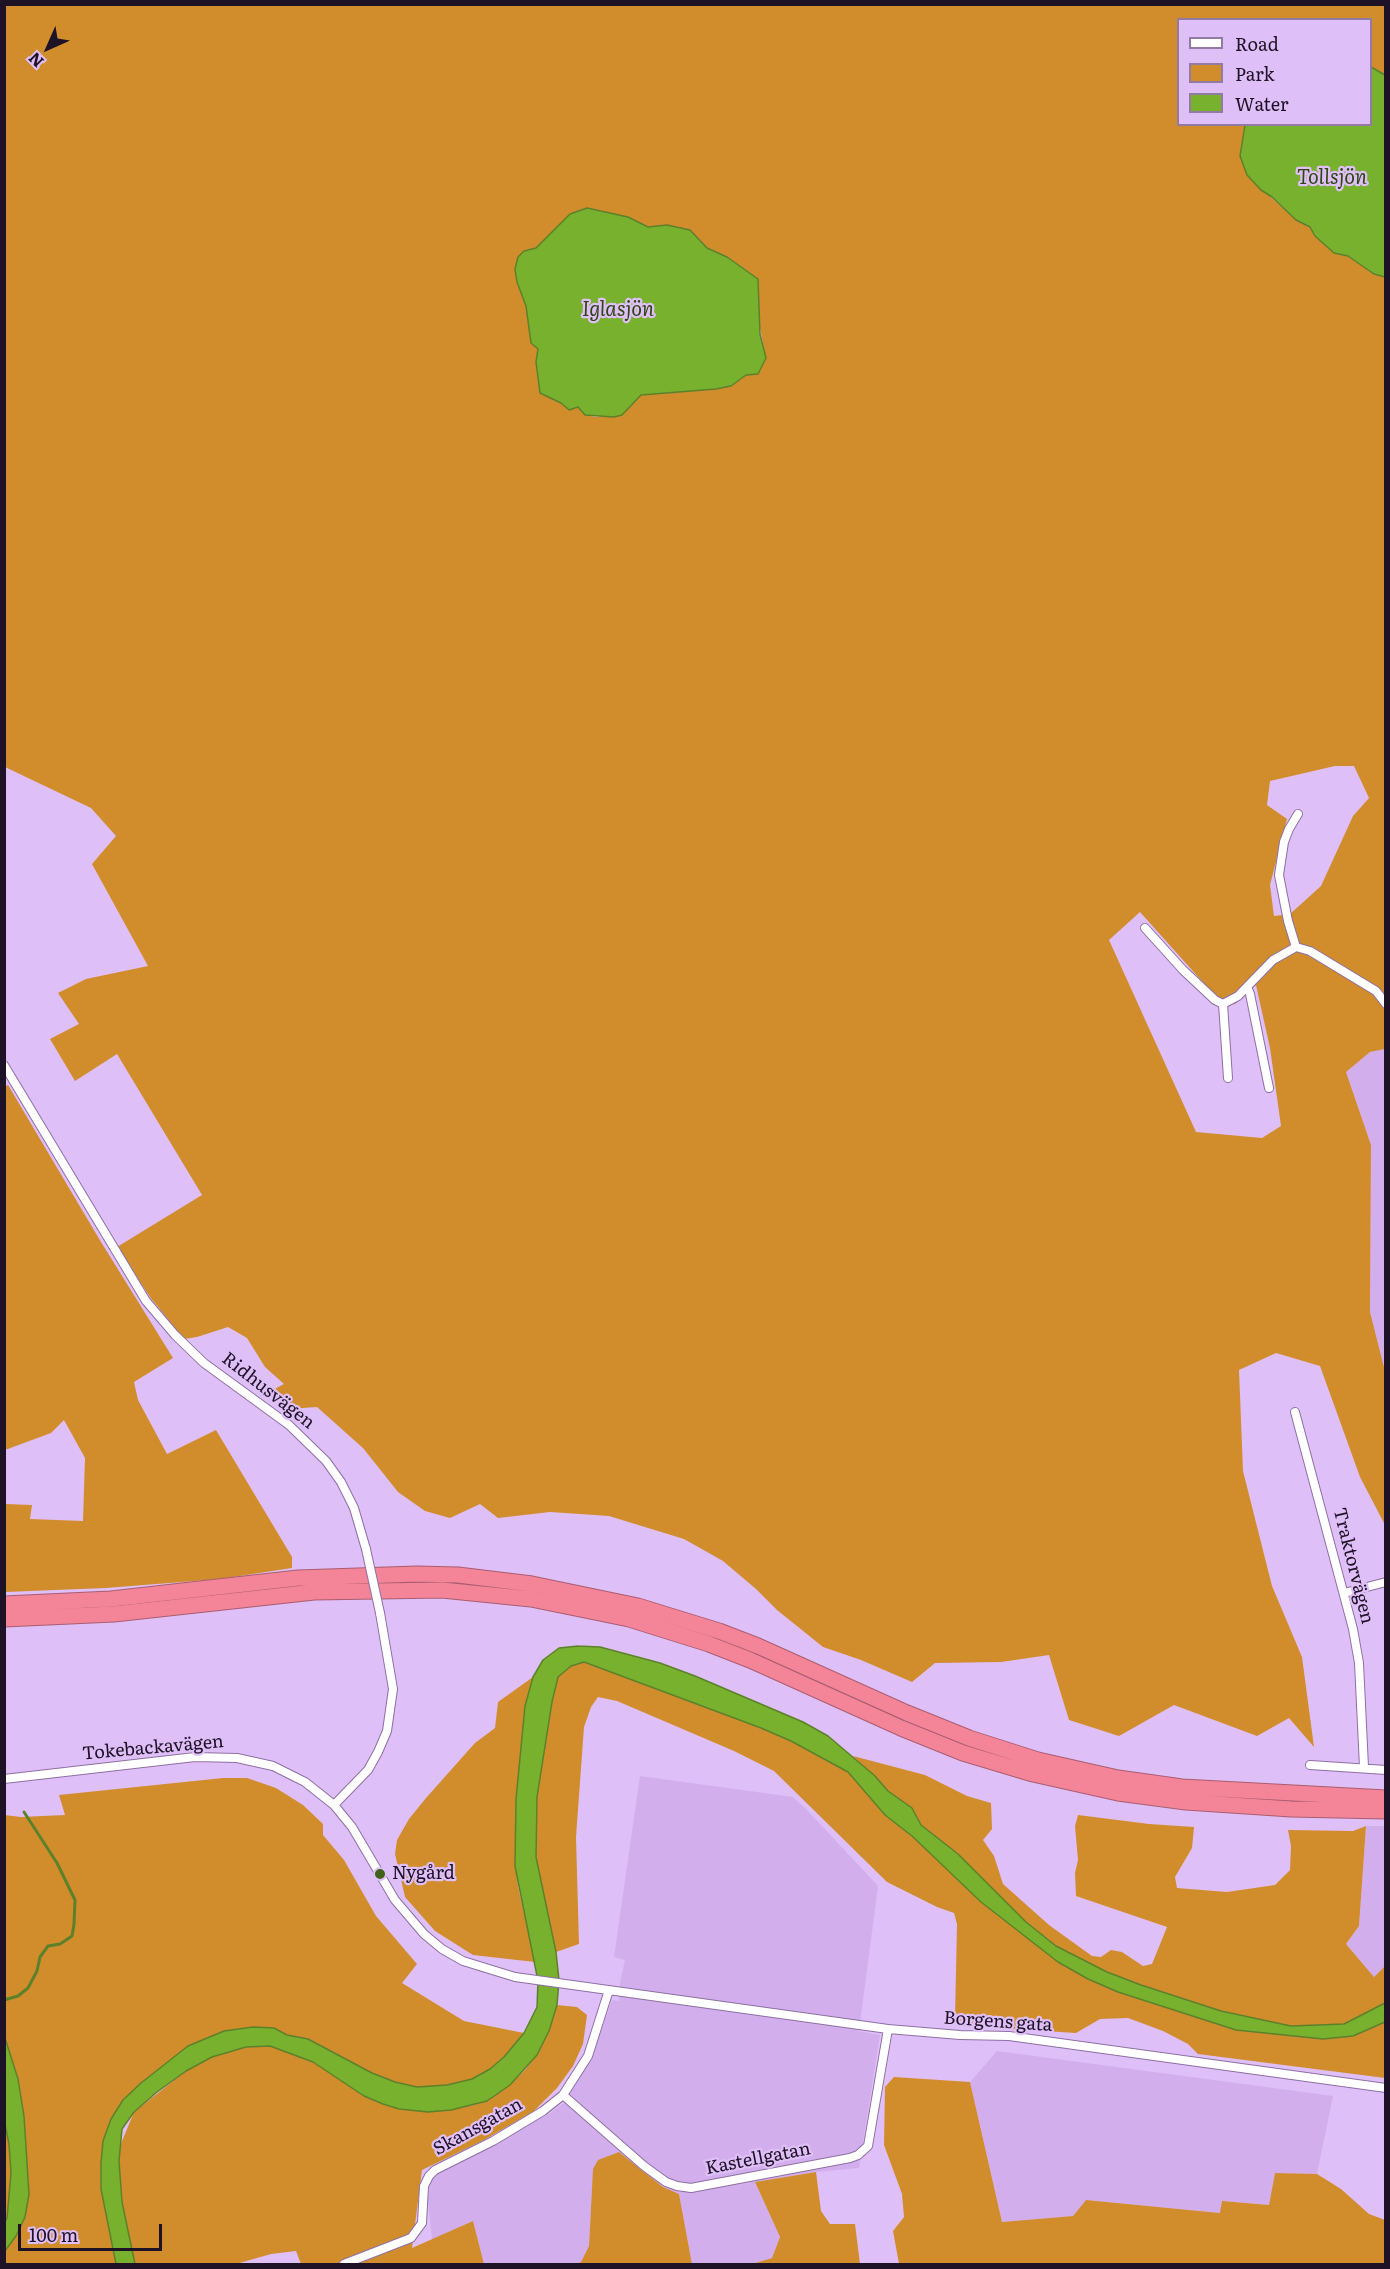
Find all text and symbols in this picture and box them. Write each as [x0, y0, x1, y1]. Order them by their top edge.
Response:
north arrow [18, 18, 78, 78]
legend [1177, 18, 1372, 126]
text: Road [1235, 30, 1279, 57]
text: N [22, 47, 49, 74]
text: Park [1235, 60, 1274, 87]
text: Water [1235, 90, 1288, 117]
water label: Tollsjön [1297, 166, 1367, 190]
water label: Iglasjön [582, 298, 654, 322]
street label: Ridhusvägen [217, 1348, 319, 1434]
street label: Traktorvägen [1328, 1506, 1378, 1626]
street label: Tokebackavägen [81, 1731, 225, 1765]
place label: Nygård [392, 1863, 455, 1885]
marker: Nygård [373, 1867, 387, 1881]
street label: Borgens gata [943, 2007, 1053, 2037]
street label: Skansgatan [430, 2094, 526, 2160]
street label: Kastellgatan [704, 2138, 812, 2180]
scale bar [21, 2212, 165, 2250]
text: 100 m [29, 2221, 78, 2248]

